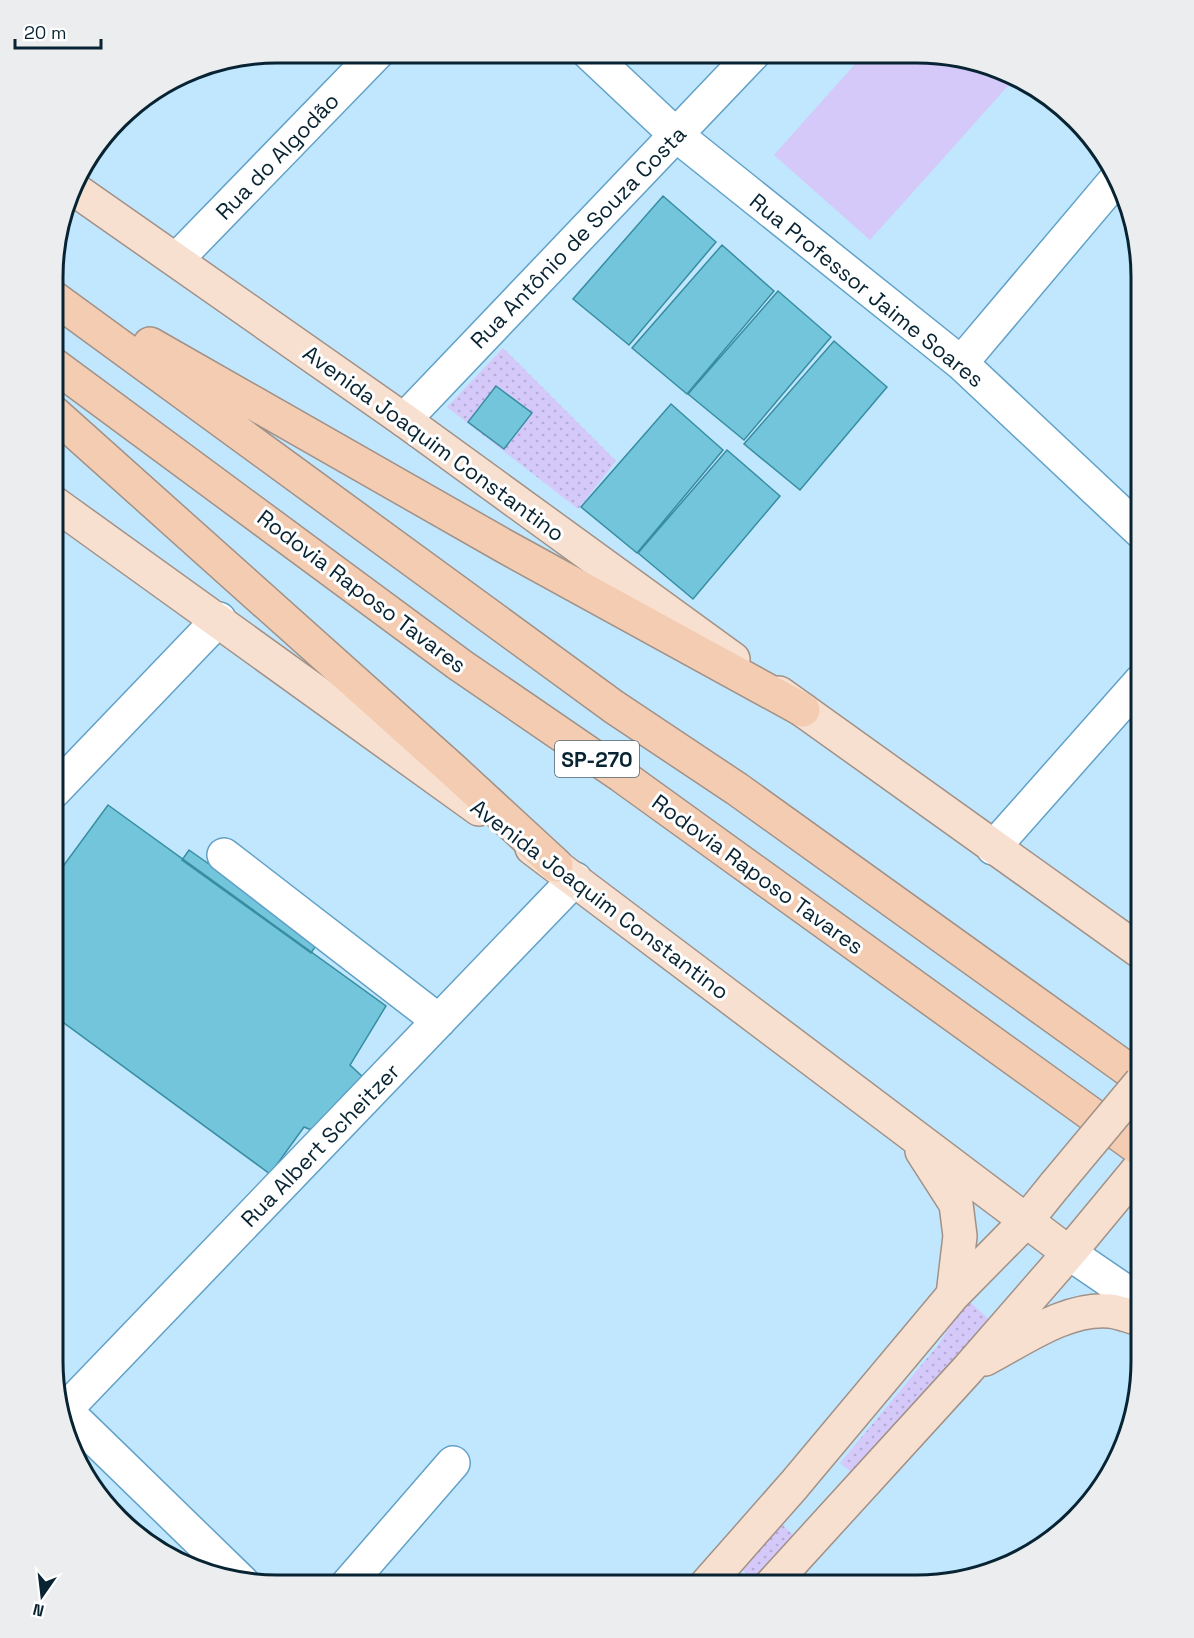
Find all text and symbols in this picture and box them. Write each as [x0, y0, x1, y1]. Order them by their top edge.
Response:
scale bar [15, 12, 100, 50]
text: 20 m [24, 21, 67, 44]
street label: Rua do Algodão [209, 87, 345, 225]
street label: Rua Antônio de Souza Costa [464, 120, 692, 354]
street label: Rua Professor Jaime Soares [744, 187, 990, 393]
street label: Avenida Joaquim Constantino [298, 339, 570, 547]
street label: Rodovia Raposo Tavares [252, 503, 472, 679]
road number: SP-270 [555, 741, 639, 777]
street label: Rodovia Raposo Tavares [647, 788, 869, 960]
street label: Avenida Joaquim Constantino [465, 793, 735, 1005]
street label: Rua Albert Scheitzer [235, 1057, 405, 1233]
north arrow [12, 1566, 72, 1626]
text: N [31, 1599, 46, 1622]

